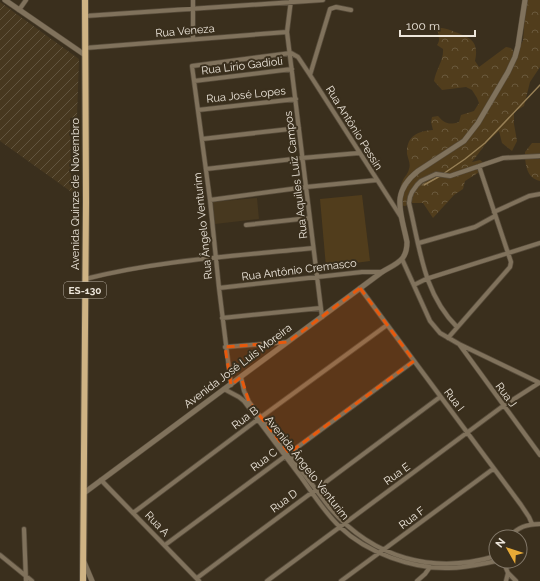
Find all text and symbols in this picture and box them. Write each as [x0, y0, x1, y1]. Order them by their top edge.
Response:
scale bar [400, 12, 475, 38]
text: 100 m [406, 19, 440, 33]
street label: Rua Veneza [155, 22, 215, 40]
street label: Rua Lírio Gadioli [201, 55, 283, 77]
street label: Rua José Lopes [206, 84, 286, 106]
street label: Rua Antônio Pessin [323, 84, 385, 172]
street label: Rua Aquiles Luiz Campos [282, 110, 310, 240]
street label: Avenida Quinze de Novembro [69, 118, 82, 270]
street label: Rua Ângelo Venturim [190, 172, 215, 280]
street label: Rua Antônio Cremasco [241, 256, 358, 284]
road number: ES-130 [64, 282, 106, 298]
street label: Avenida José Luis Moreira [182, 321, 294, 411]
street label: Rua J [493, 380, 519, 410]
street label: Rua I [441, 386, 467, 414]
street label: Rua B [229, 404, 261, 432]
street label: Avenida Ângelo Venturim [262, 413, 352, 523]
street label: Rua C [248, 446, 280, 474]
street label: Rua E [381, 460, 413, 488]
street label: Rua D [268, 487, 300, 515]
street label: Rua F [397, 504, 428, 532]
street label: Rua A [142, 509, 172, 540]
north arrow [488, 529, 528, 569]
text: N [493, 536, 508, 550]

